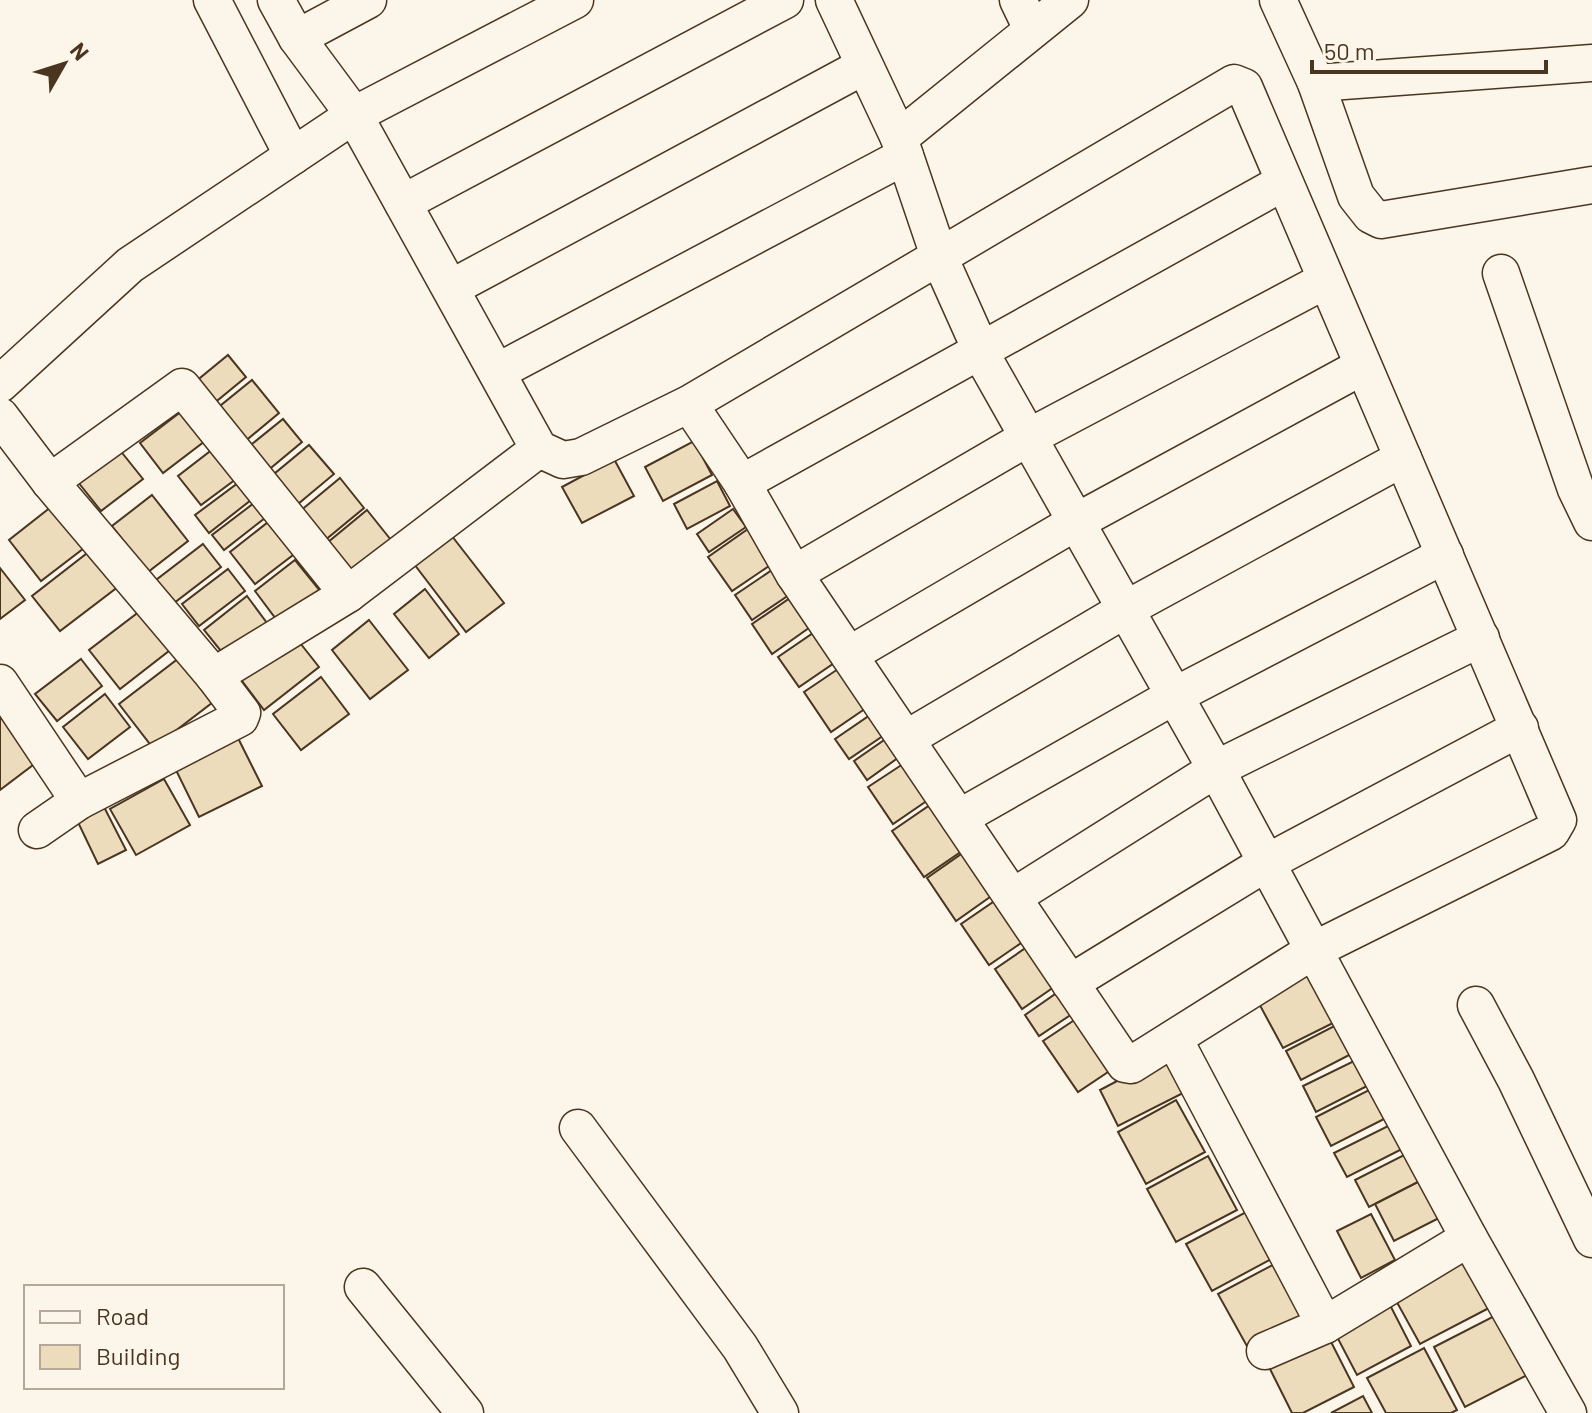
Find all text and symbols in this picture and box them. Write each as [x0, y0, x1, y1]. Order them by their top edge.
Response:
north arrow [24, 24, 104, 104]
scale bar [1312, 24, 1546, 74]
text: 50 m [1324, 36, 1375, 65]
text: N [66, 37, 95, 65]
legend [24, 1285, 284, 1389]
text: Road [96, 1301, 149, 1330]
text: Building [96, 1341, 180, 1370]

